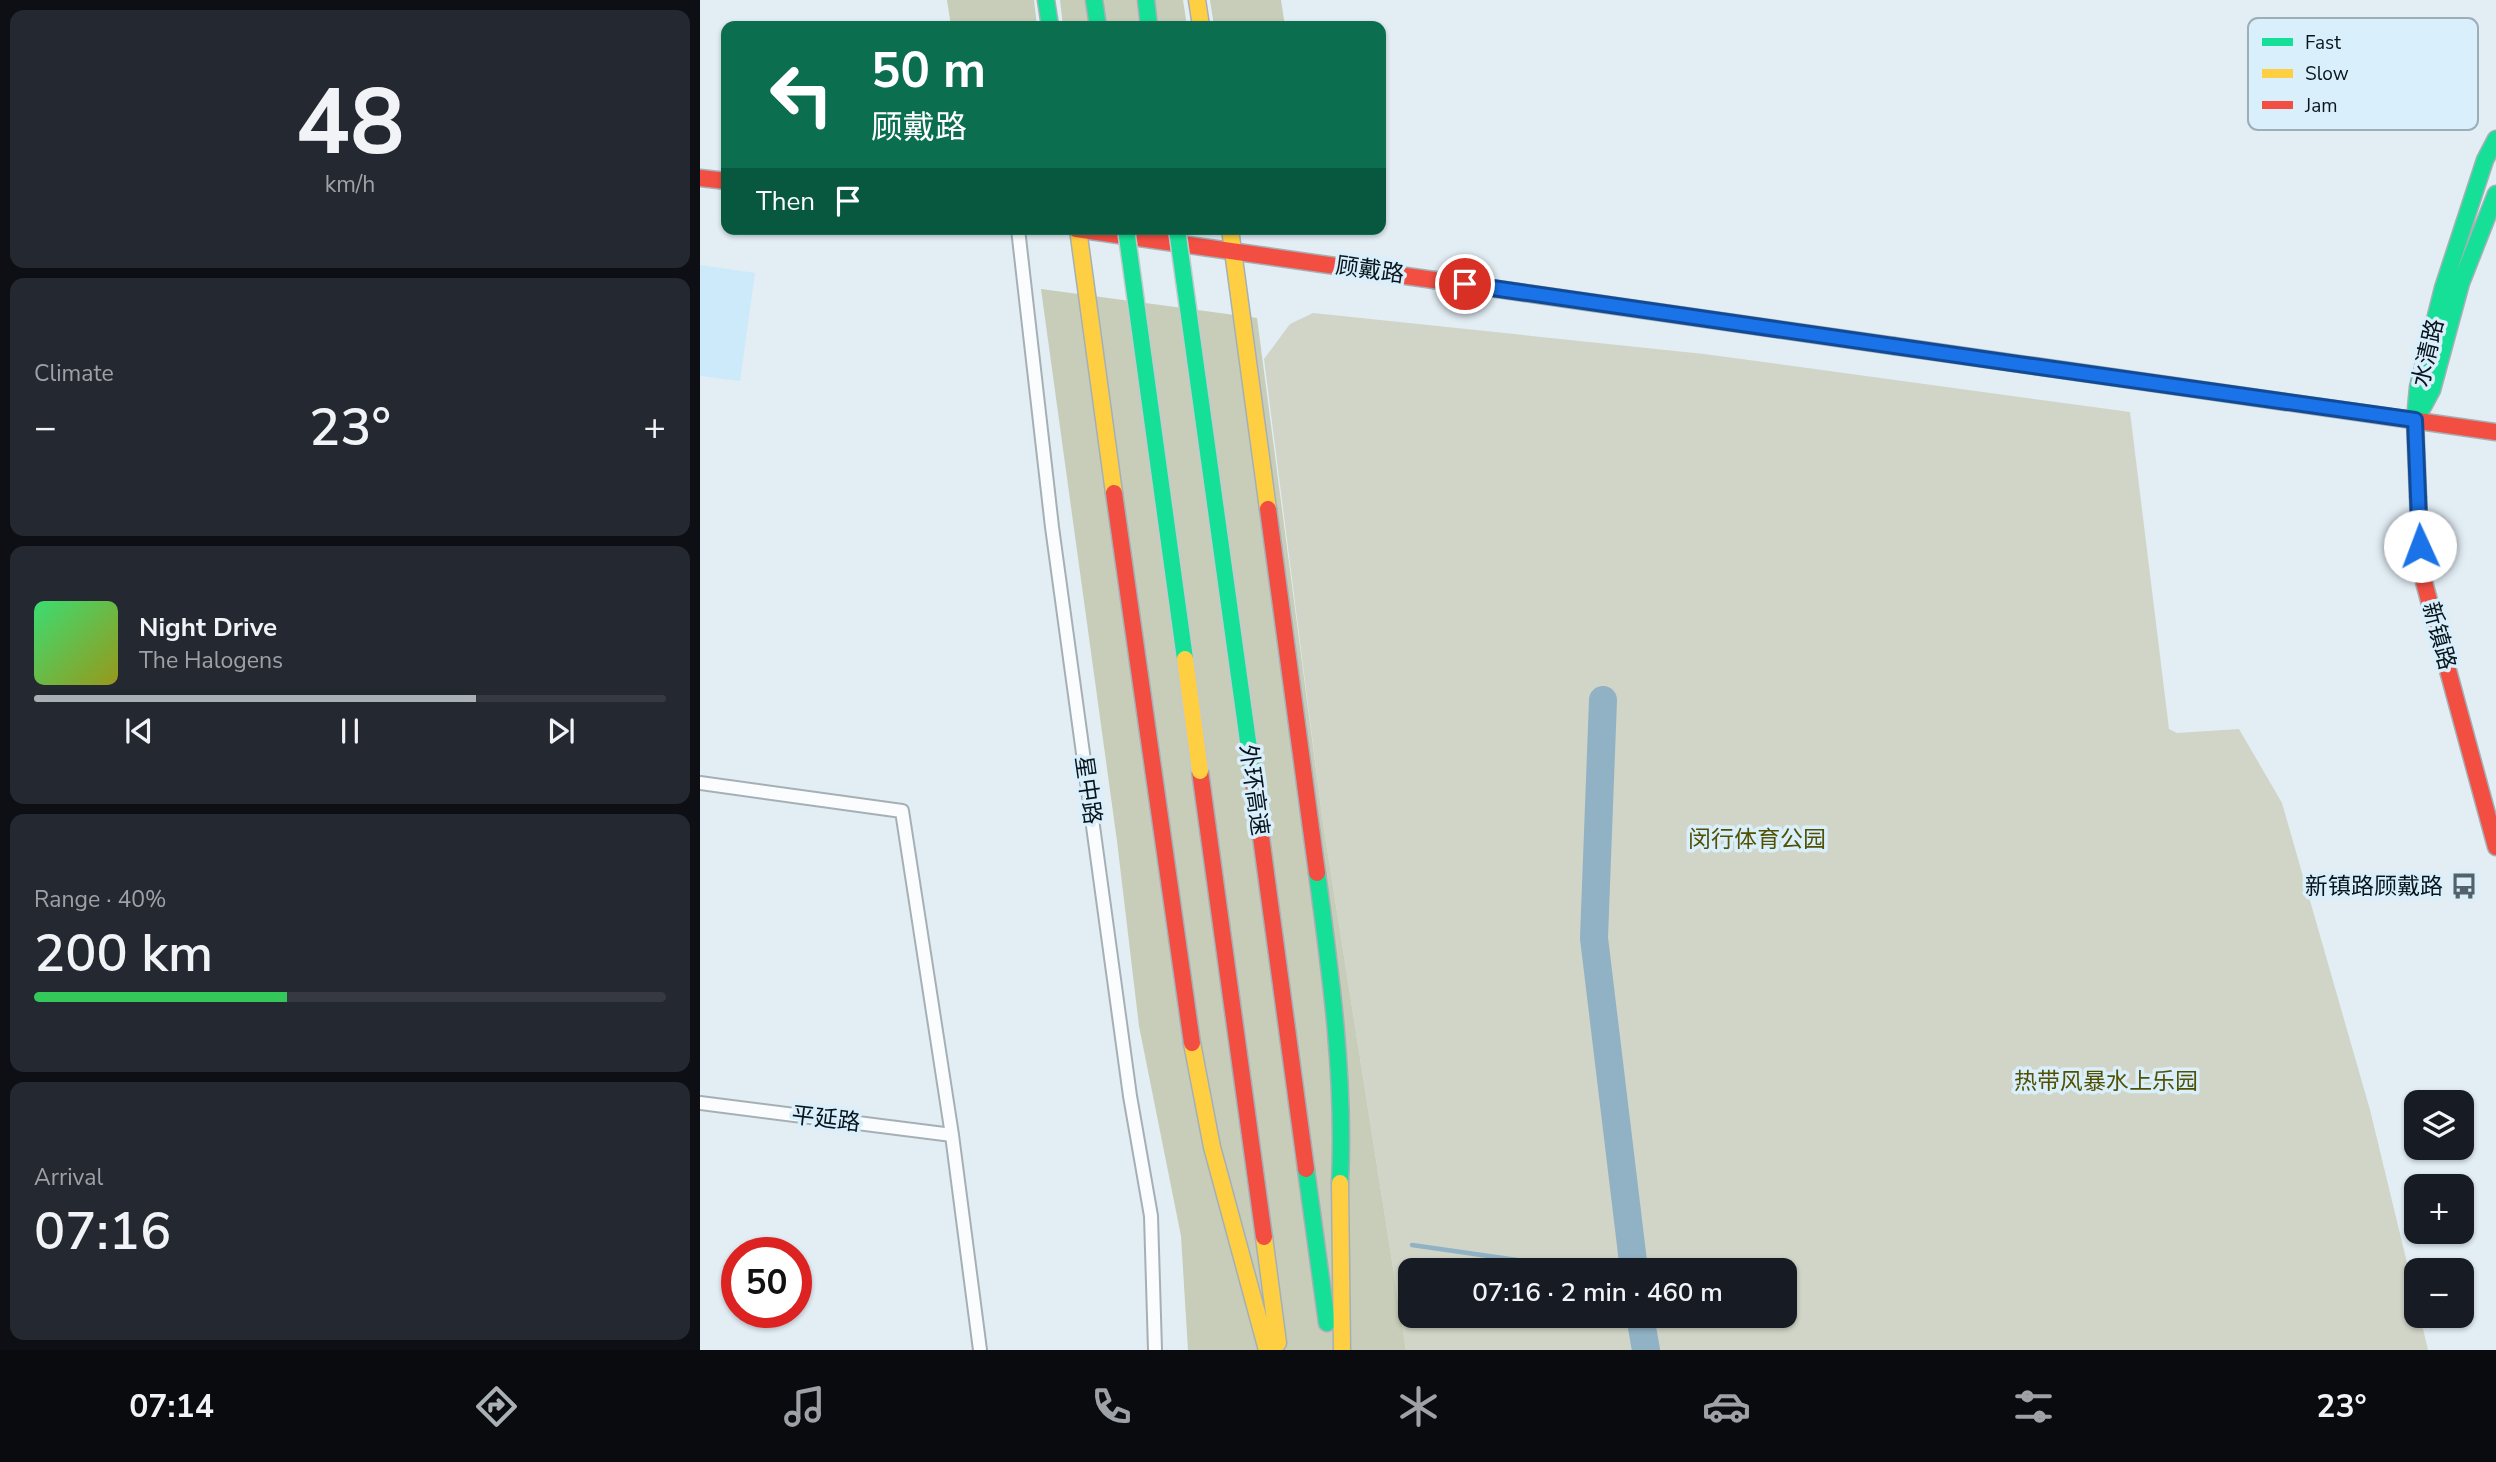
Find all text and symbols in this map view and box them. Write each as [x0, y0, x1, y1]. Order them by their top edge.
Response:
legend [2248, 18, 2478, 130]
text: Fast [2305, 30, 2341, 56]
text: 50 m [871, 37, 986, 104]
icon: left [756, 49, 847, 140]
text: 48 [295, 61, 405, 185]
text: Slow [2305, 61, 2349, 87]
text: Jam [2304, 93, 2338, 119]
text: 顾戴路 [871, 106, 967, 149]
text: km/h [325, 169, 375, 200]
icon: arrive [829, 182, 867, 220]
text: Then [756, 184, 815, 219]
street label: 顾戴路 [1334, 250, 1406, 290]
pin [1435, 254, 1495, 314]
icon: arrive [1446, 265, 1484, 303]
street label: 水清路 [2405, 316, 2451, 390]
text: Climate [34, 358, 114, 389]
text: 23° [309, 392, 391, 463]
text: − [34, 402, 57, 453]
text: + [643, 402, 666, 453]
position arrow [2383, 509, 2457, 583]
street label: 新镇路 [2415, 599, 2463, 673]
text: Night Drive [139, 610, 277, 645]
text: The Halogens [139, 645, 283, 676]
icon: previous [120, 712, 158, 750]
icon: pause [331, 712, 369, 750]
icon: next [542, 712, 580, 750]
street label: 外环高速 [1232, 742, 1276, 838]
street label: 星中路 [1068, 754, 1108, 826]
park label: 闵行体育公园 [1688, 824, 1826, 855]
place label: 新镇路顾戴路 [2305, 871, 2443, 902]
bus stop icon: 新镇路顾戴路 [2449, 871, 2479, 901]
text: Range · 40% [34, 884, 166, 915]
text: 200 km [34, 918, 213, 989]
park label: 热带风暴水上乐园 [2014, 1066, 2198, 1097]
map controls [2404, 1090, 2474, 1328]
button: layers [2404, 1090, 2474, 1160]
street label: 平延路 [790, 1099, 862, 1139]
text: Arrival [34, 1162, 103, 1193]
button: + [2404, 1174, 2474, 1244]
text: 07:16 [34, 1196, 171, 1267]
speed limit sign: 50 [721, 1237, 812, 1328]
button: − [2404, 1258, 2474, 1328]
text: 07:16 · 2 min · 460 m [1472, 1275, 1723, 1310]
icon: directions [472, 1382, 521, 1431]
icon: music [780, 1382, 829, 1431]
icon: phone [1087, 1382, 1136, 1431]
icon: climate [1394, 1382, 1443, 1431]
icon: car [1702, 1382, 1751, 1431]
icon: filters [2009, 1382, 2058, 1431]
text: 07:14 [129, 1385, 214, 1428]
text: 23° [2316, 1385, 2367, 1428]

